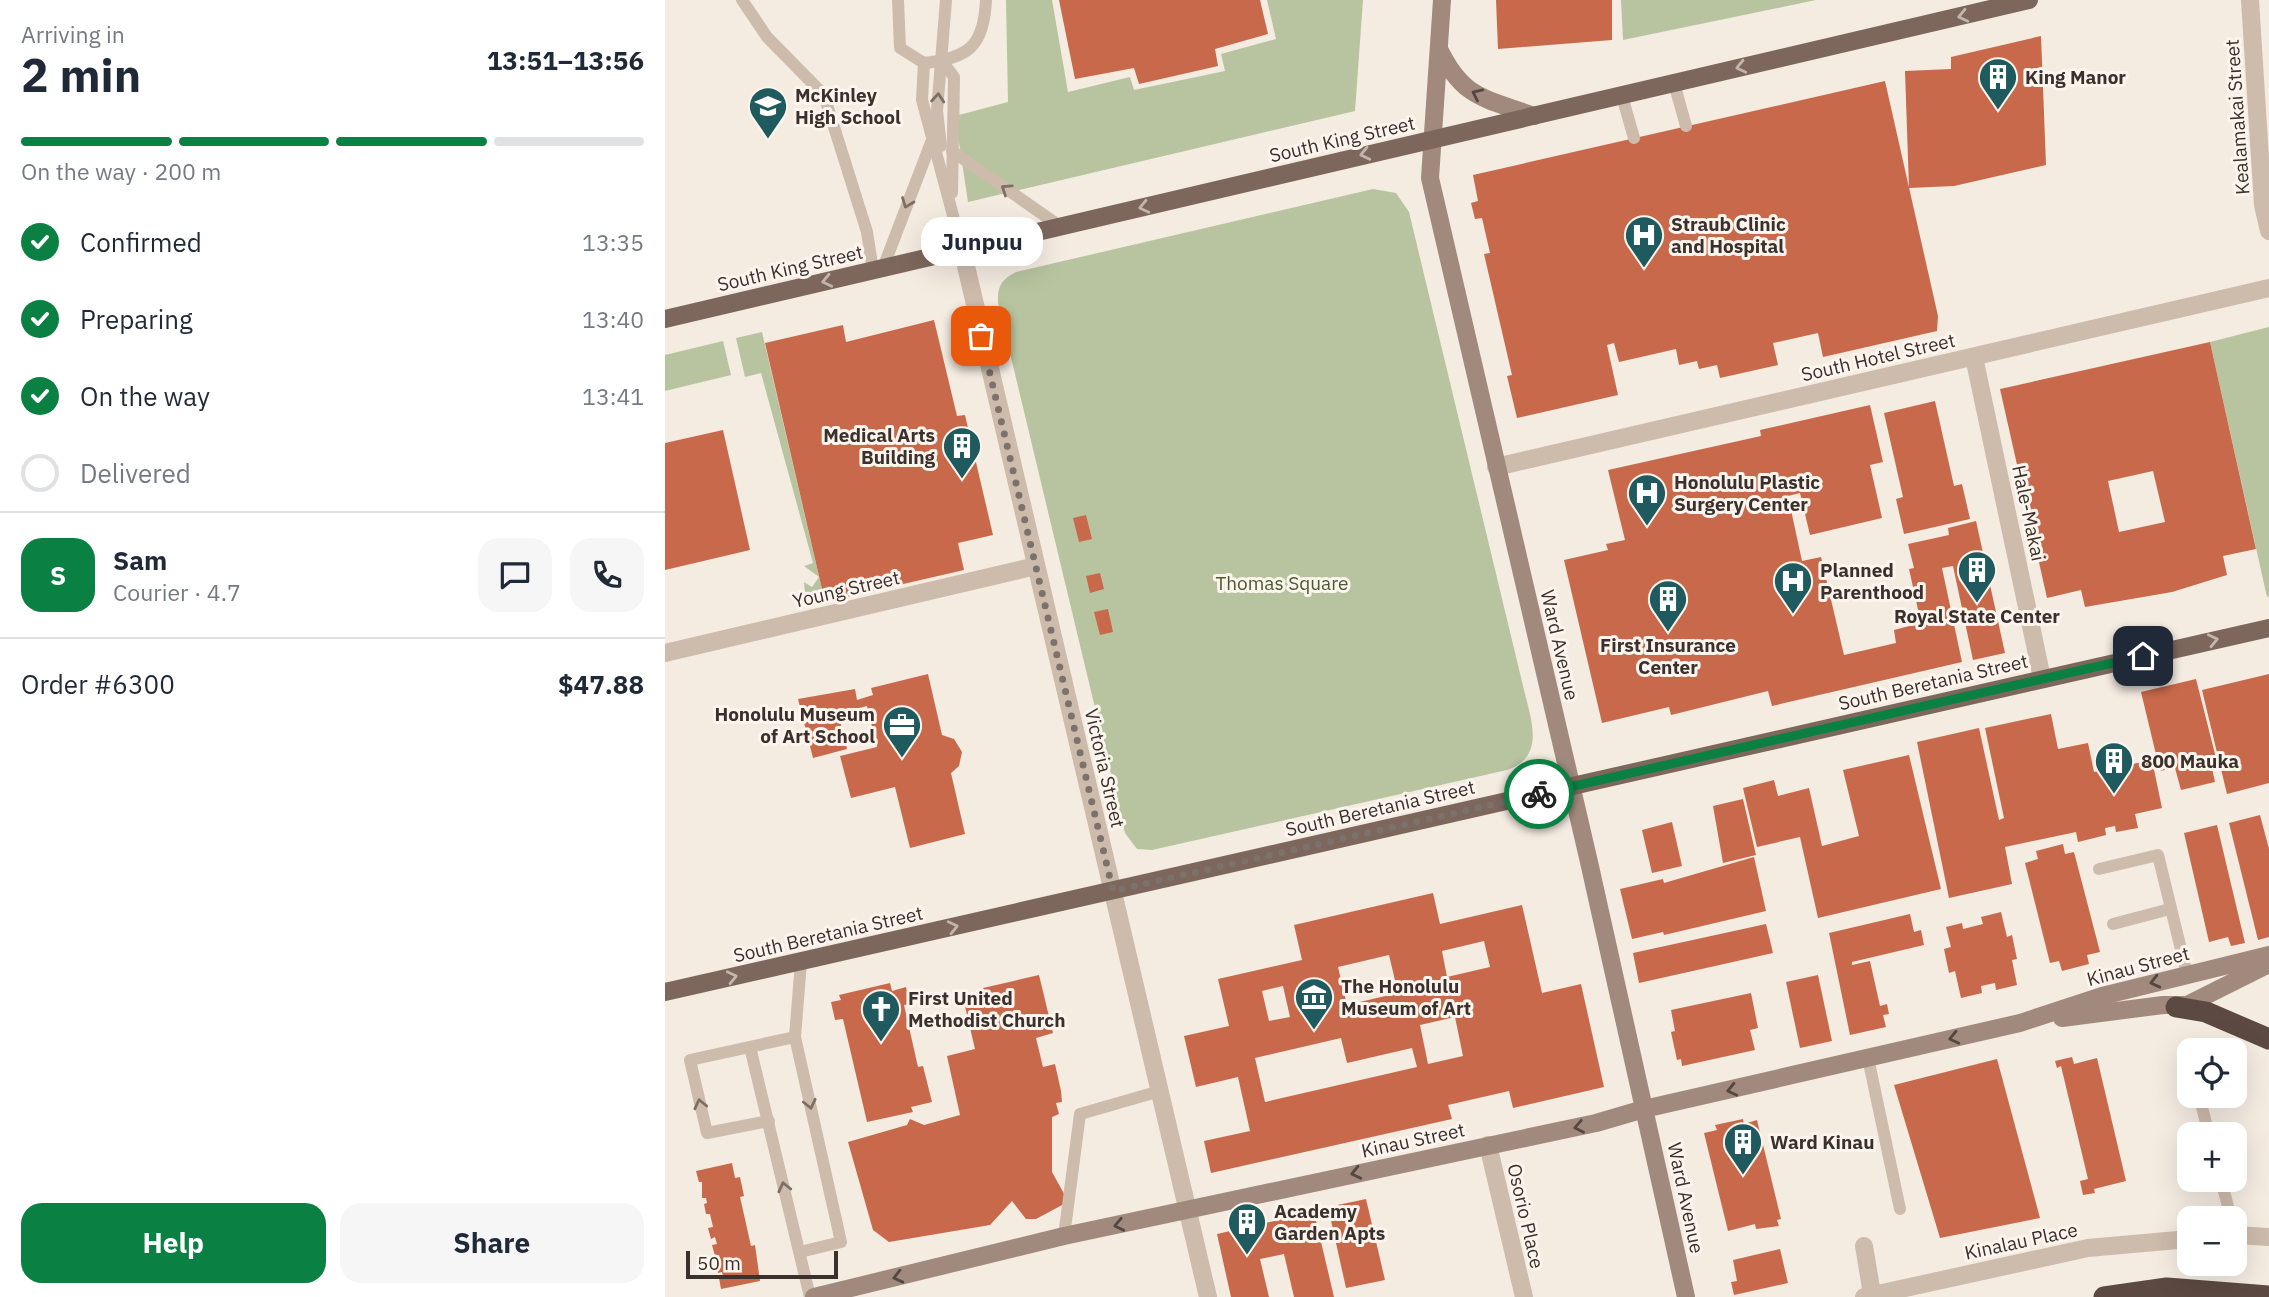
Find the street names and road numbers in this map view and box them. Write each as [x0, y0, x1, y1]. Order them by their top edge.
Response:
street label: Kealamakai Street [2220, 39, 2254, 195]
street label: South King Street [1267, 111, 1417, 167]
street label: South King Street [715, 240, 865, 296]
street label: South Hotel Street [1799, 328, 1957, 386]
street label: Hale-Makai [2007, 463, 2051, 563]
street label: Young Street [790, 565, 902, 613]
street label: Ward Avenue [1536, 587, 1584, 703]
street label: South Beretania Street [1836, 649, 2030, 715]
street label: Victoria Street [1080, 706, 1130, 830]
street label: South Beretania Street [1283, 775, 1477, 841]
street label: South Beretania Street [731, 901, 925, 967]
street label: Kinau Street [2084, 941, 2192, 991]
street label: Kinau Street [1359, 1117, 1467, 1163]
street label: Ward Avenue [1663, 1140, 1709, 1256]
street label: Osorio Place [1502, 1161, 1550, 1271]
street label: Kinalau Place [1962, 1217, 2080, 1265]

